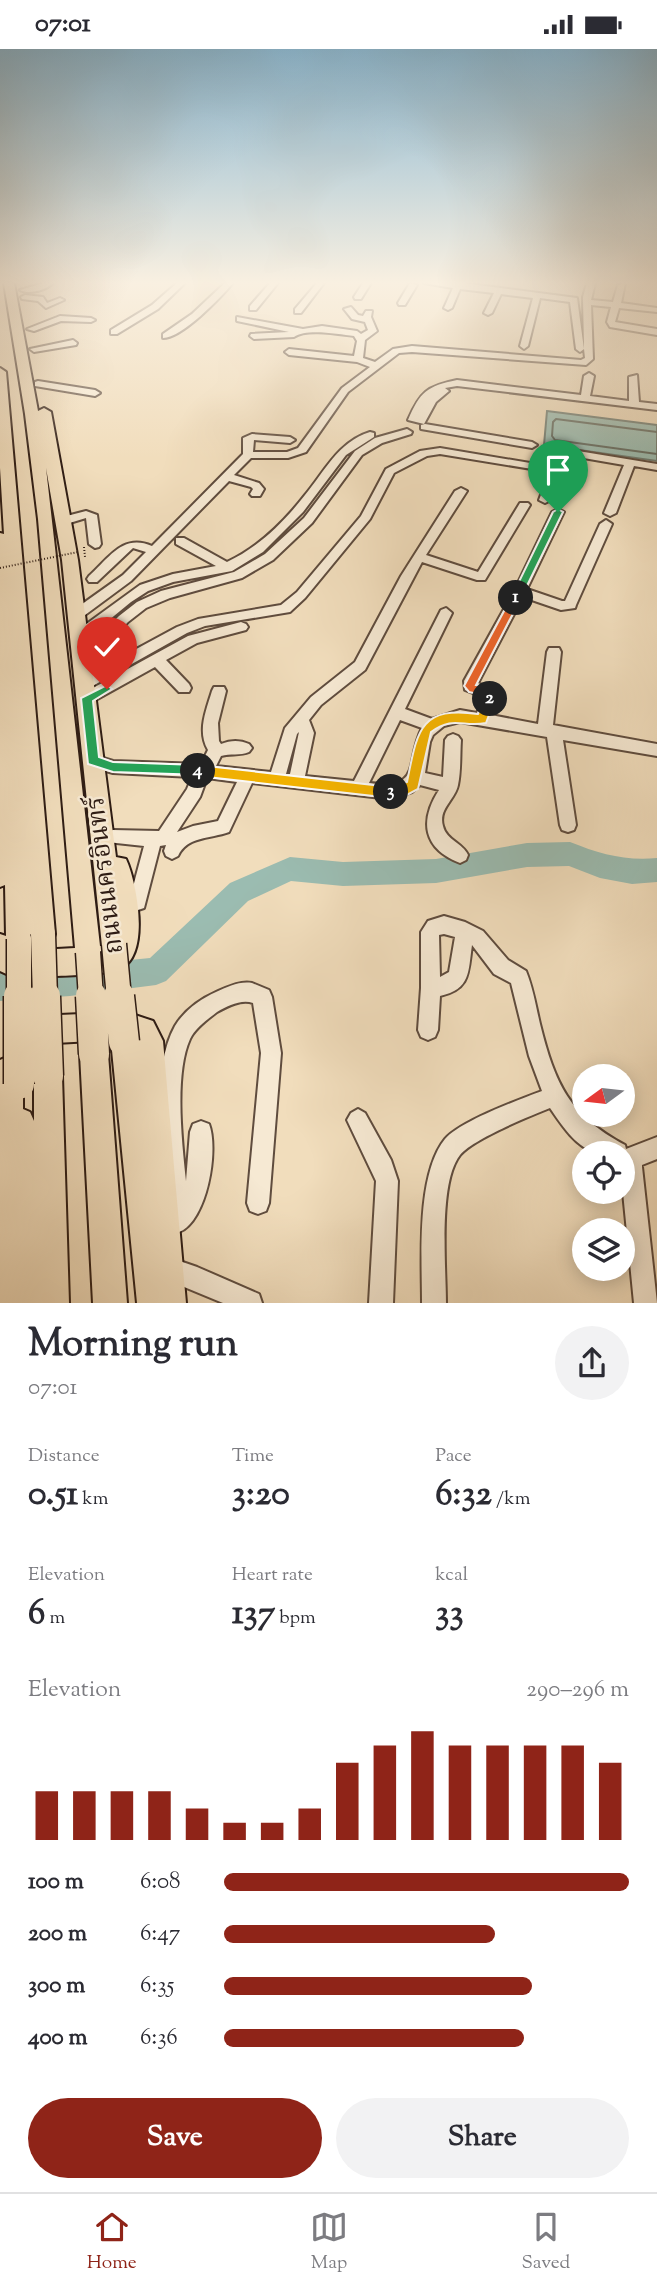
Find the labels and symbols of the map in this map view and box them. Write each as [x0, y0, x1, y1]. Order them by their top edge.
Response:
pin [528, 440, 588, 512]
pin: 1 [498, 581, 534, 615]
pin [77, 617, 137, 689]
pin: 2 [472, 681, 508, 717]
pin: 4 [180, 753, 216, 789]
pin: 3 [374, 775, 408, 809]
street label: ถนนนครอินทร์ [78, 793, 134, 956]
north arrow [572, 1064, 635, 1127]

